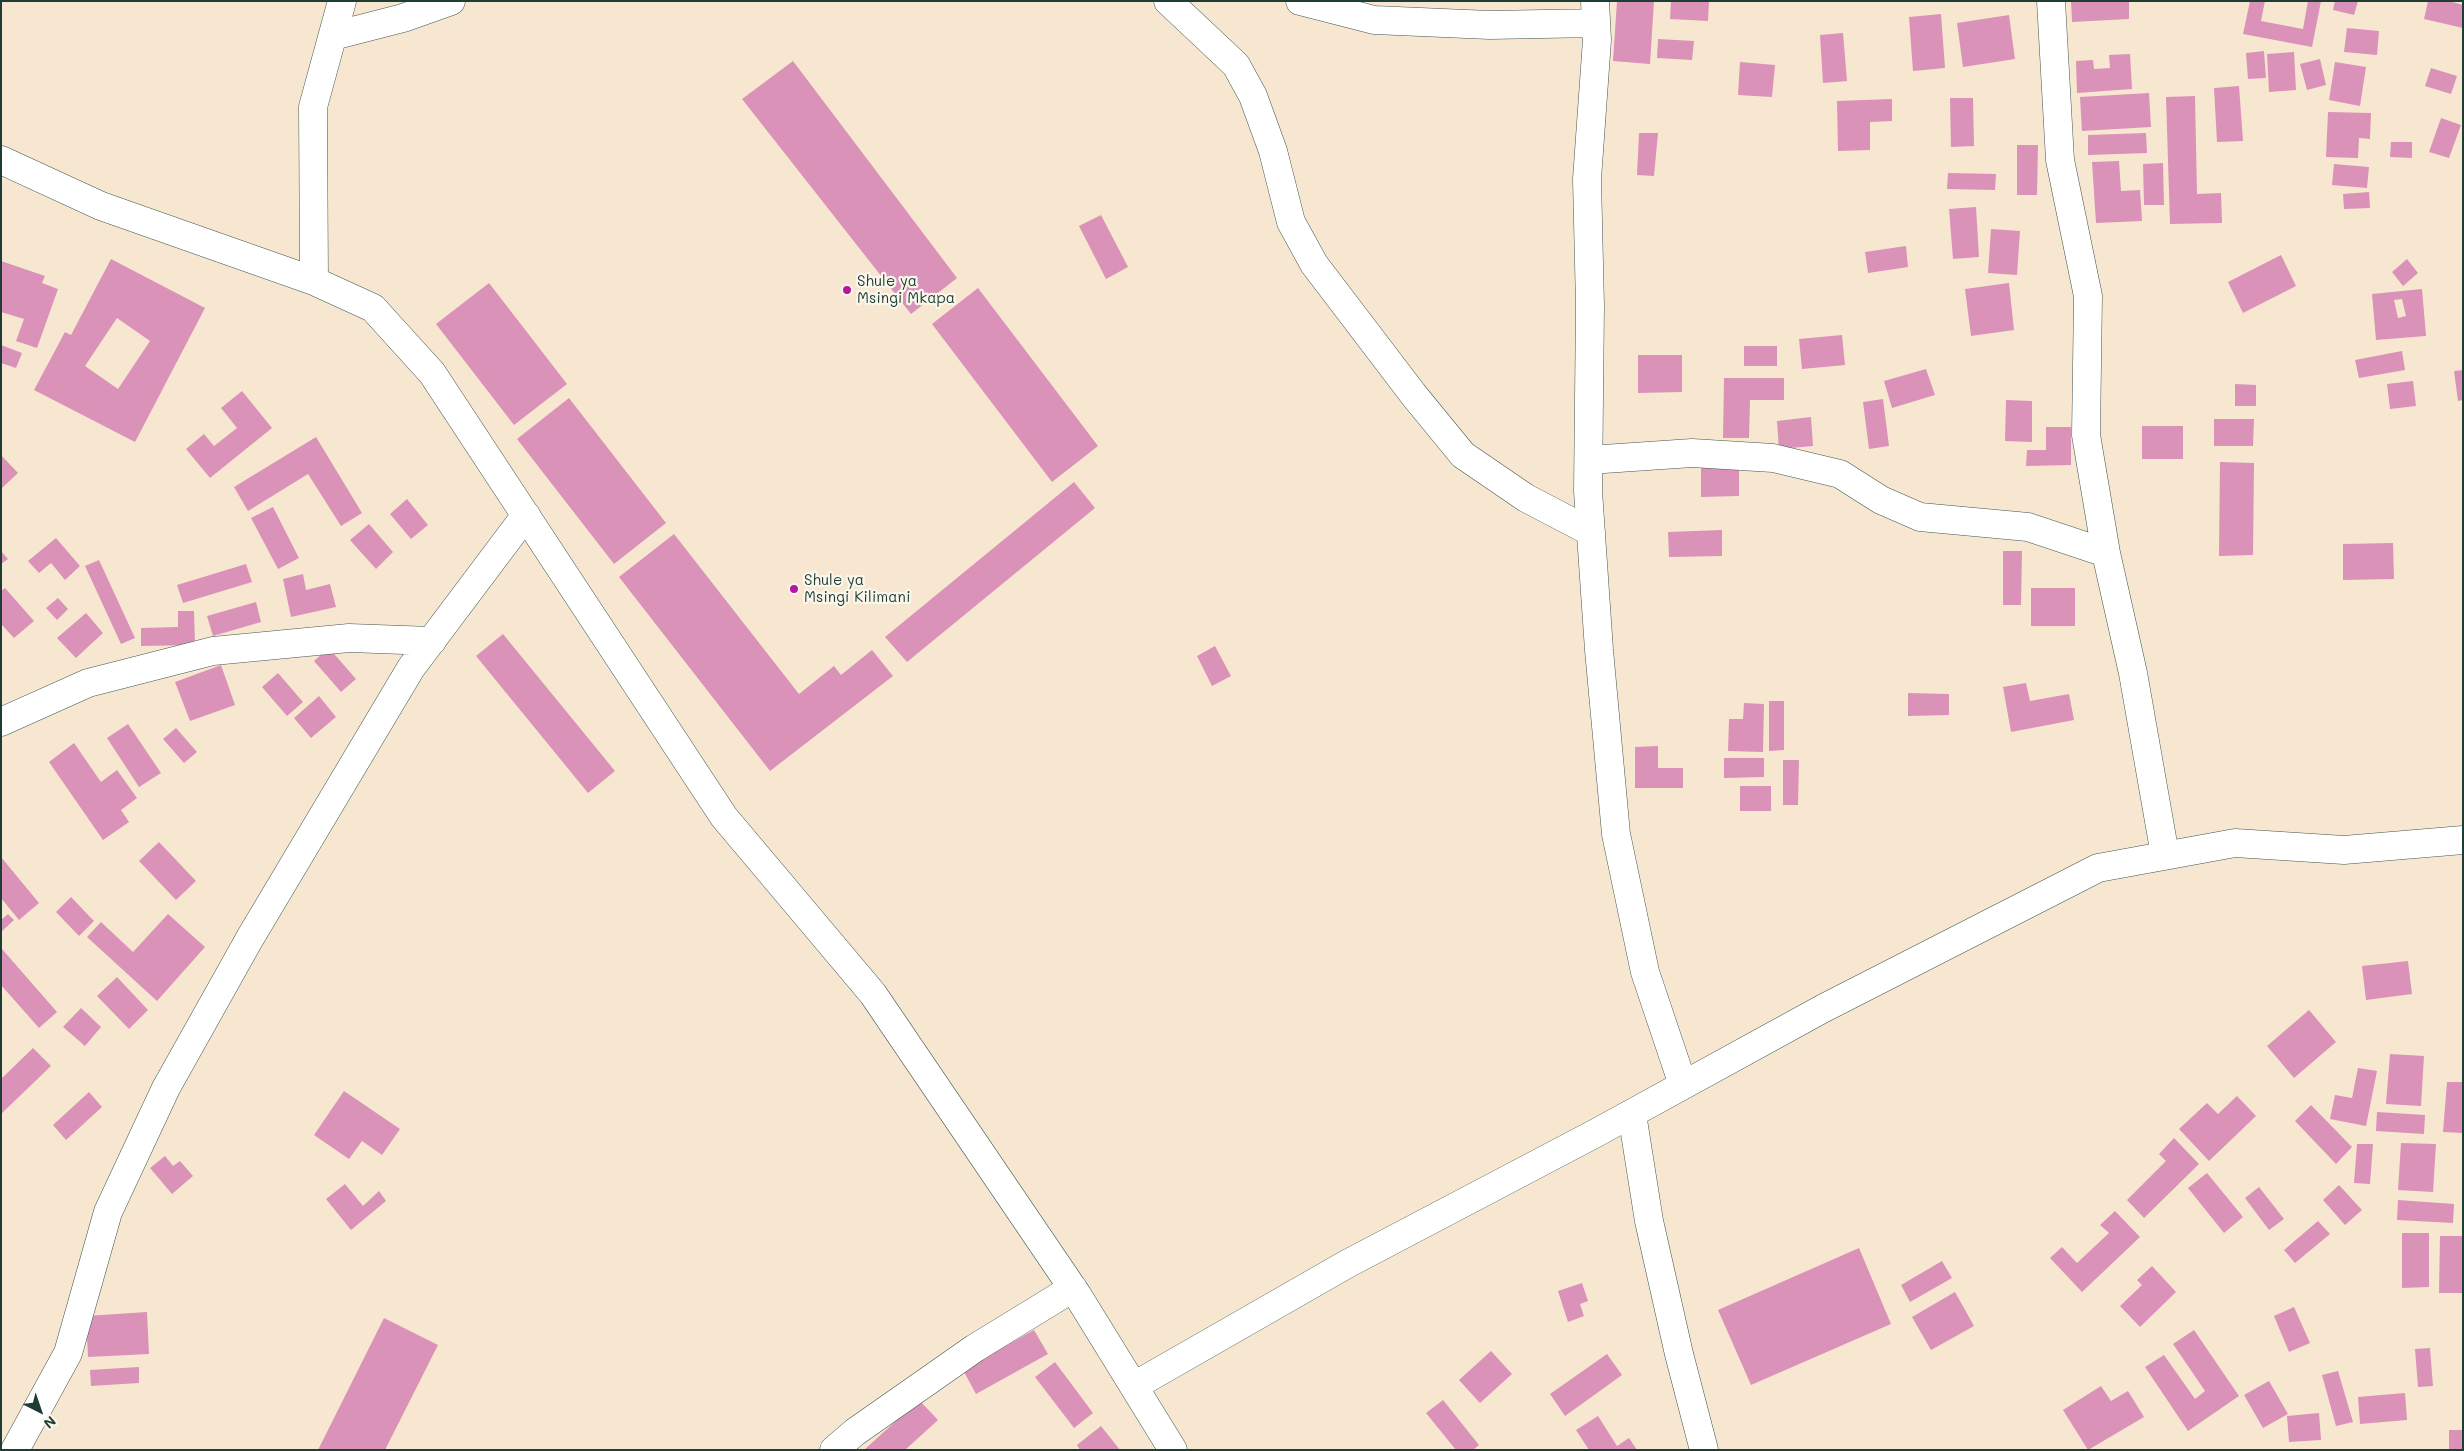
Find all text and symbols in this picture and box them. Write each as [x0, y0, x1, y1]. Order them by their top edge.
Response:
place label: Shule ya Msingi Mkapa [857, 272, 955, 307]
marker: Shule ya Msingi Mkapa [841, 284, 853, 296]
place label: Shule ya Msingi Kilimani [804, 571, 910, 606]
marker: Shule ya Msingi Kilimani [788, 583, 800, 595]
north arrow [15, 1386, 65, 1436]
text: N [40, 1412, 60, 1433]

